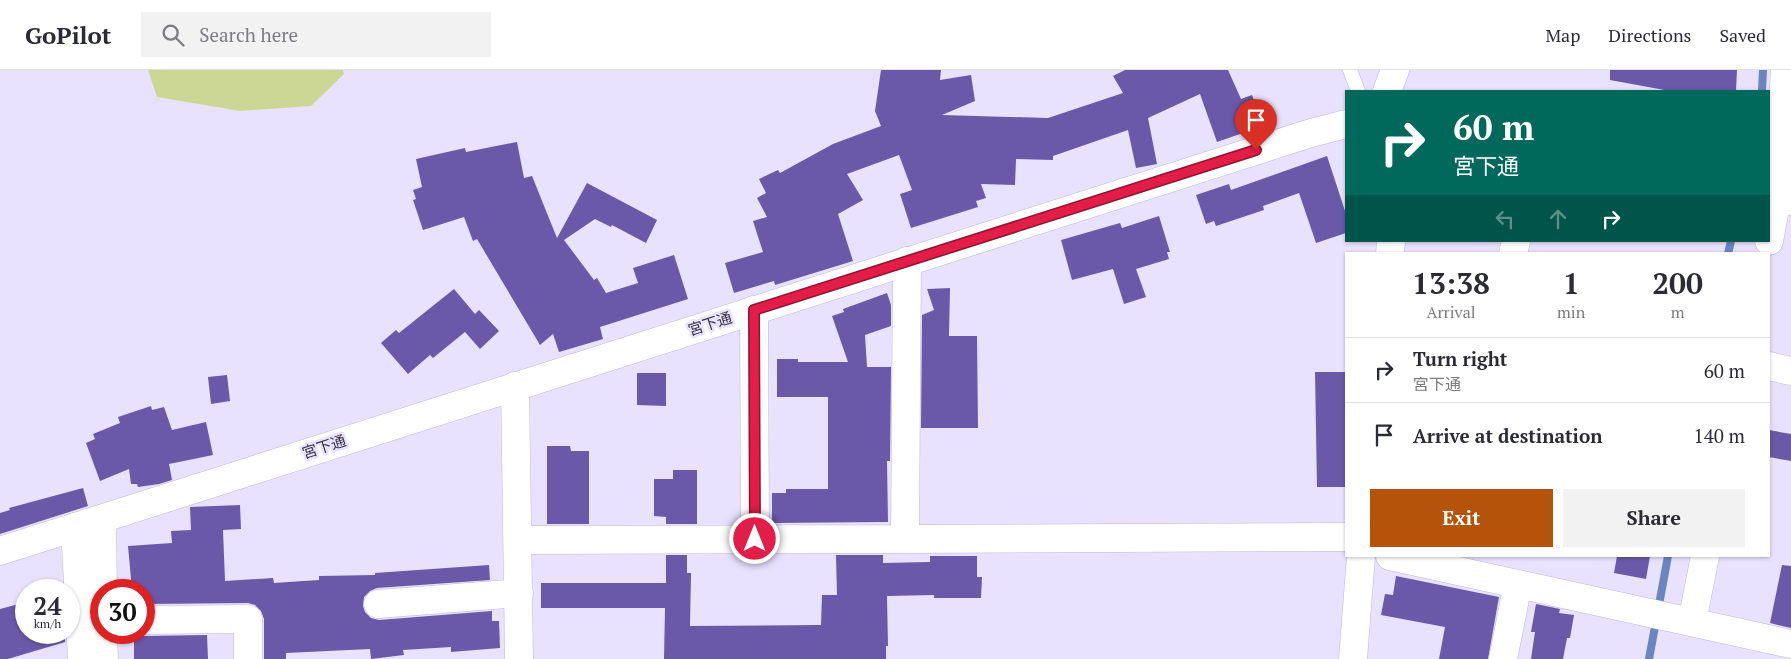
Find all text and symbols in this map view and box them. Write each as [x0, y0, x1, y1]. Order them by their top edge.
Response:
search box [141, 12, 491, 57]
text: GoPilot [25, 19, 111, 51]
icon: search [159, 21, 187, 49]
text: Search here [199, 22, 298, 47]
text: Map [1545, 23, 1580, 47]
text: Directions [1608, 23, 1691, 47]
text: Saved [1719, 23, 1766, 47]
pin [1235, 99, 1277, 150]
text: 60 m [1453, 104, 1534, 150]
icon: arrive [1242, 106, 1270, 134]
icon: right [1370, 110, 1435, 175]
text: 宮下通 [1453, 151, 1519, 180]
icon: left [1491, 205, 1519, 233]
icon: ahead [1544, 205, 1572, 233]
icon: right [1597, 205, 1625, 233]
text: 13:38 [1412, 263, 1490, 303]
text: 1 [1563, 263, 1580, 303]
text: 200 [1652, 263, 1703, 303]
text: Arrival [1426, 301, 1476, 323]
text: min [1557, 301, 1585, 323]
text: m [1671, 301, 1684, 323]
street label: 宮下通 [685, 307, 734, 340]
text: Turn right [1413, 346, 1507, 371]
icon: right [1370, 356, 1398, 384]
text: 60 m [1704, 358, 1745, 383]
text: 宮下通 [1413, 373, 1461, 395]
icon: arrive [1370, 421, 1398, 449]
text: Arrive at destination [1413, 423, 1602, 448]
text: 140 m [1694, 423, 1745, 448]
street label: 宮下通 [299, 430, 348, 463]
button: Exit [1370, 489, 1553, 547]
button: Share [1563, 489, 1745, 547]
position arrow [728, 512, 780, 564]
speed limit sign: 30 [90, 579, 155, 644]
text: 24 [33, 589, 62, 622]
text: km/h [34, 616, 61, 631]

